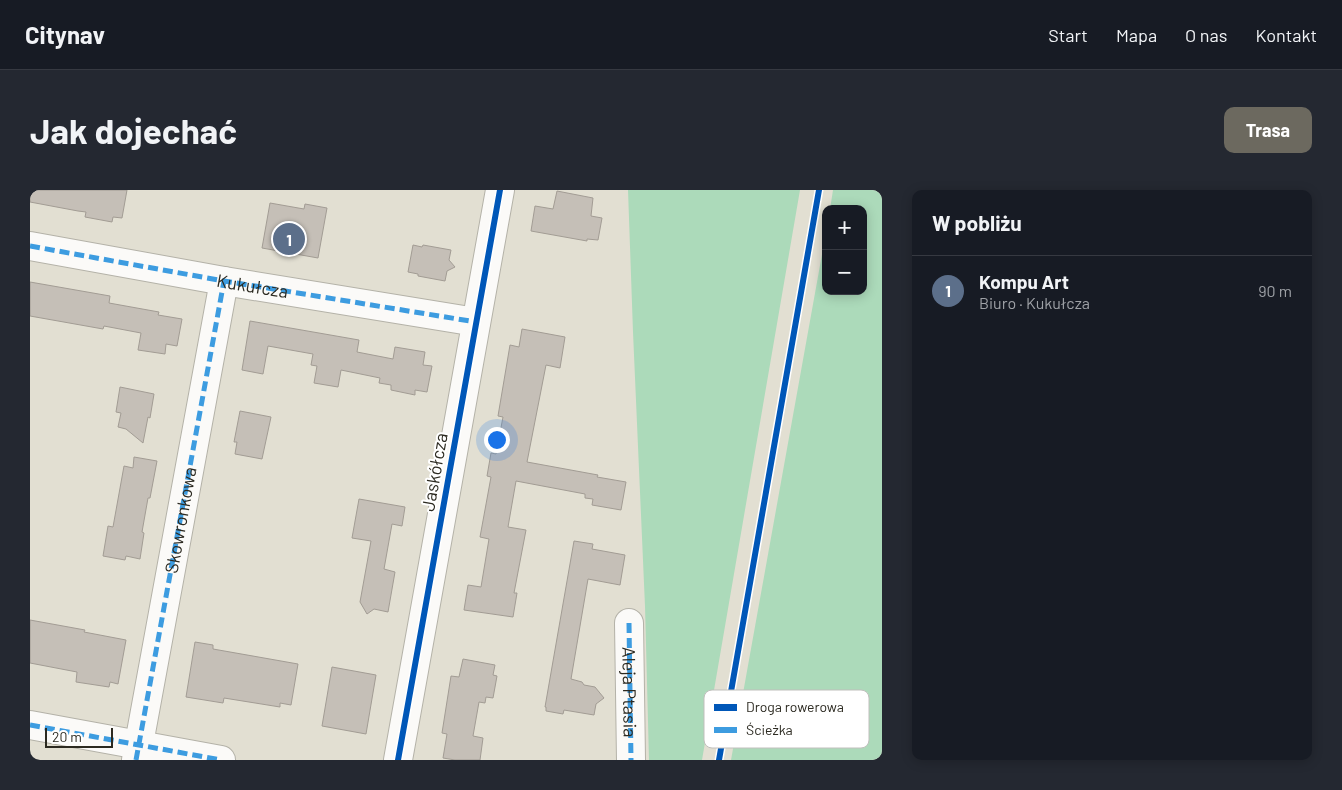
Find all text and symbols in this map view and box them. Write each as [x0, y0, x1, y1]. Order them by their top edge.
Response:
text: Citynav [25, 20, 105, 49]
text: Start [1048, 24, 1088, 46]
text: Mapa [1116, 24, 1157, 46]
text: O nas [1185, 24, 1227, 46]
text: Kontakt [1255, 24, 1317, 46]
button: Trasa [1224, 107, 1312, 153]
text: Jak dojechać [30, 109, 237, 151]
map controls [822, 205, 867, 295]
button: + [822, 205, 867, 250]
text: W pobliżu [932, 210, 1022, 235]
pin: 1 [273, 220, 305, 258]
button: − [822, 250, 867, 295]
street label: Kukułcza [215, 269, 290, 302]
text: Kompu Art [979, 270, 1069, 293]
text: 1 [945, 281, 951, 300]
text: 90 m [1258, 281, 1292, 300]
text: Biuro · Kukułcza [979, 293, 1090, 312]
your location [484, 427, 510, 453]
street label: Jaskółcza [416, 431, 452, 513]
street label: Skowronkowa [160, 465, 201, 575]
street label: Aleja Ptasia [618, 646, 642, 738]
legend [704, 690, 869, 748]
text: Droga rowerowa [746, 698, 844, 715]
text: Ścieżka [746, 721, 793, 738]
scale bar [45, 725, 112, 748]
text: 20 m [52, 728, 82, 745]

